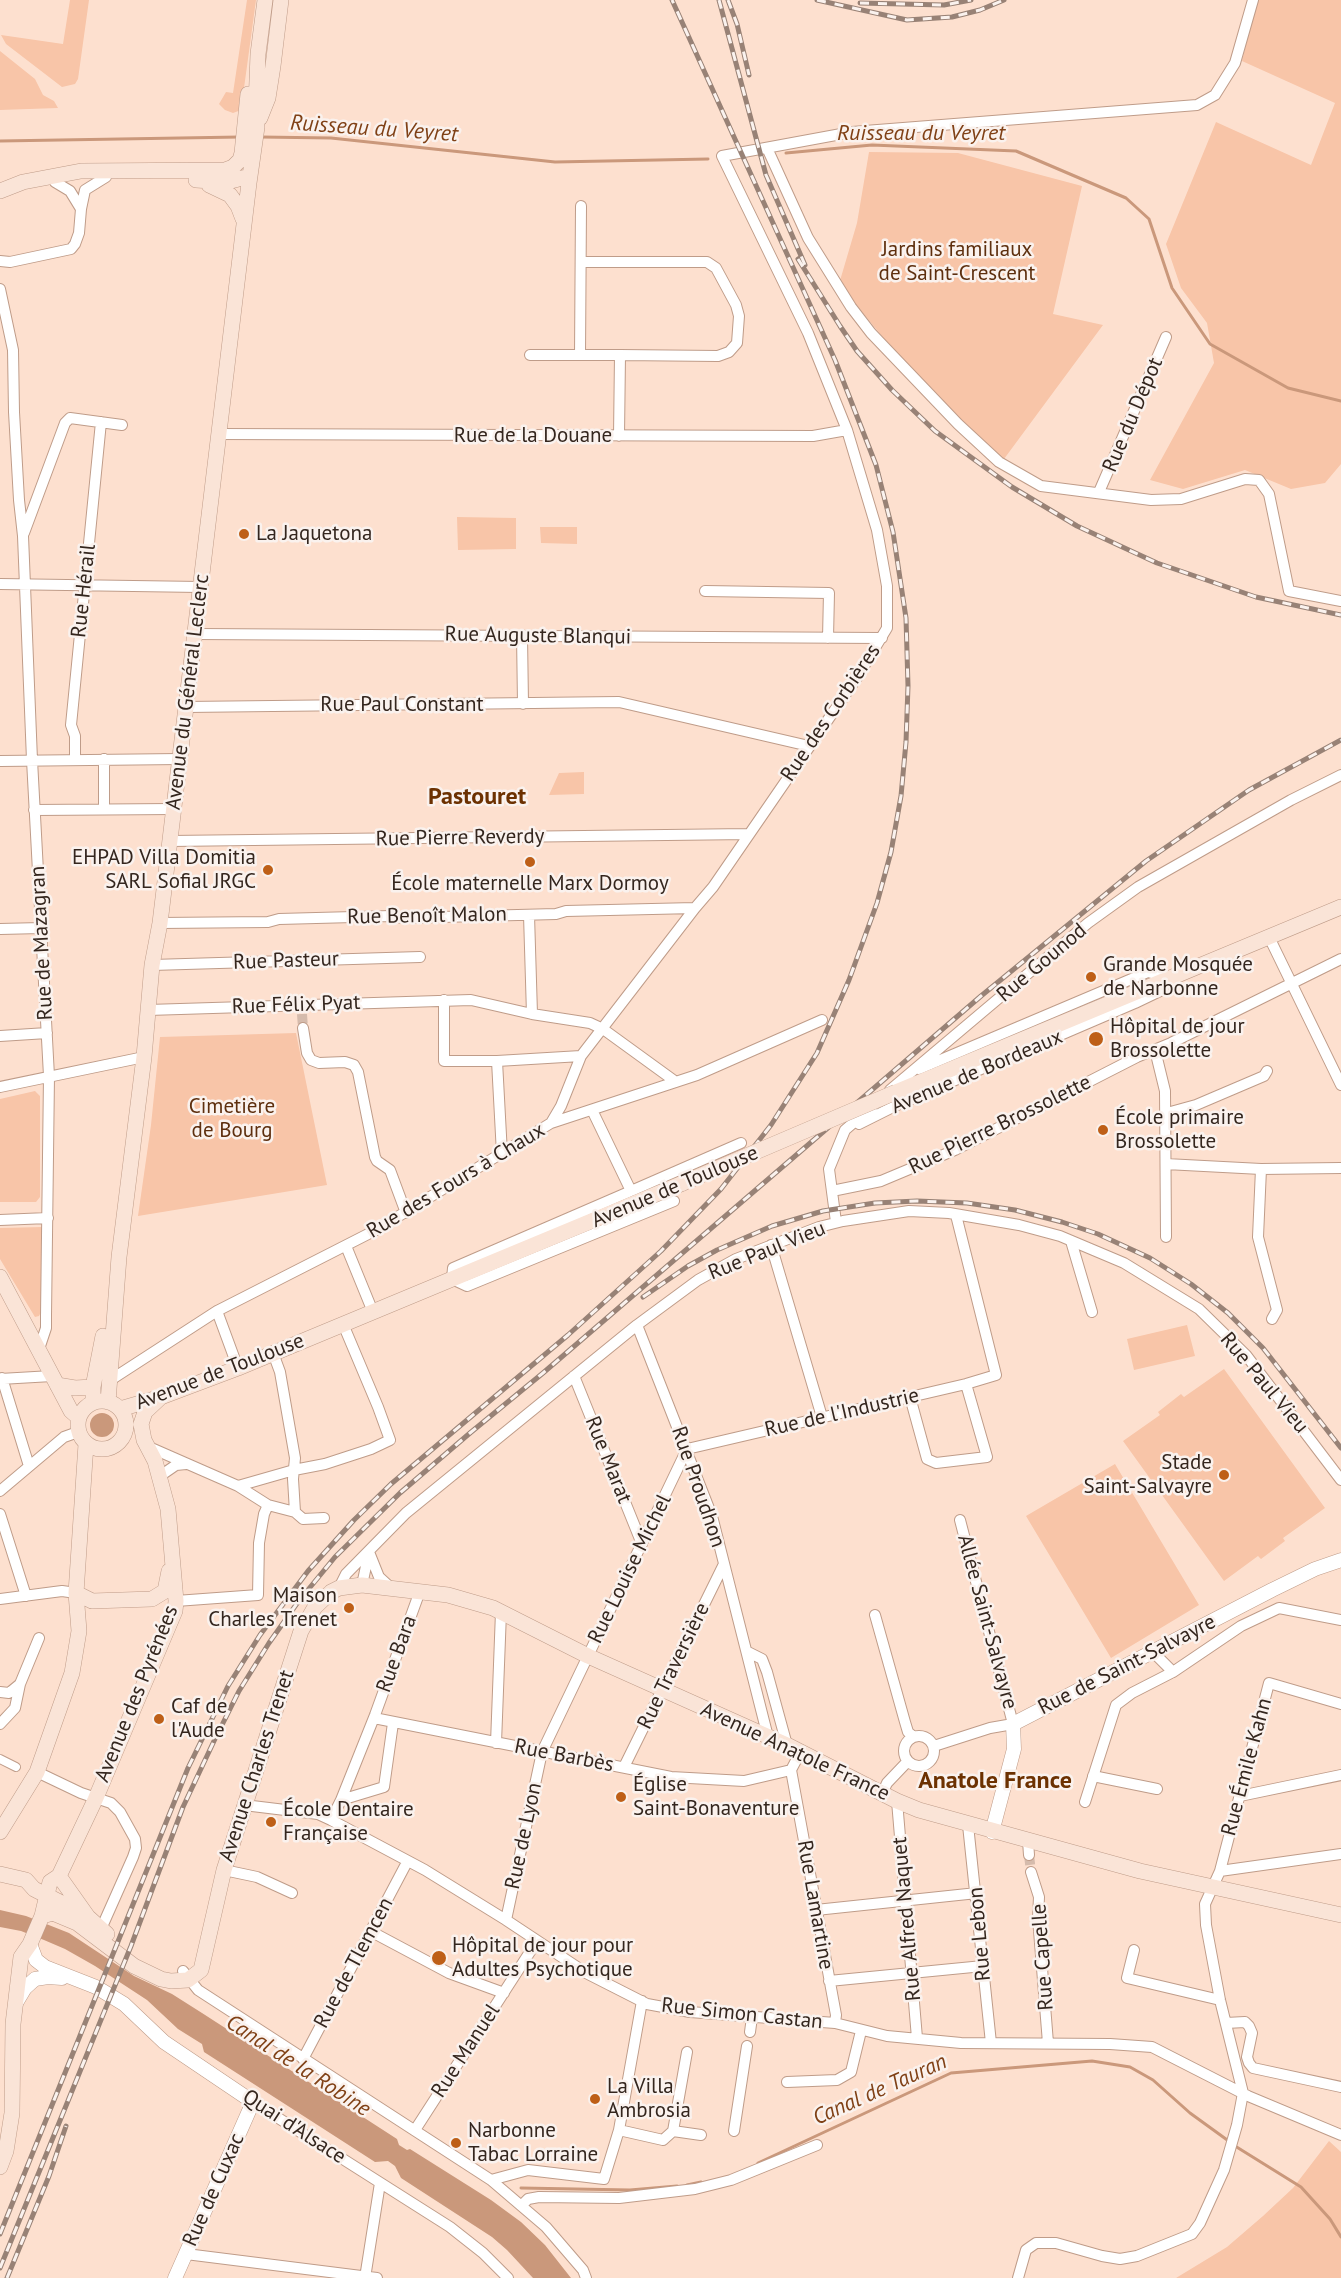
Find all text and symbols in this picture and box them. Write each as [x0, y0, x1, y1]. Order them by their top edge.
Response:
water label: Ruisseau du Veyret [289, 110, 459, 148]
water label: Ruisseau du Veyret [837, 121, 1005, 147]
park label: Jardins familiaux de Saint-Crescent [879, 237, 1035, 287]
street label: Rue du Dépot [1098, 354, 1168, 476]
street label: Rue de la Douane [454, 423, 612, 449]
place label: La Jaquetona [256, 521, 372, 547]
marker: La Jaquetona [237, 527, 251, 541]
street label: Rue Hérail [67, 543, 101, 639]
street label: Avenue du Général Leclerc [161, 573, 215, 811]
street label: Rue Auguste Blanqui [444, 622, 632, 650]
street label: Rue des Corbières [776, 640, 886, 786]
street label: Rue Paul Constant [320, 692, 484, 718]
district label: Pastouret [428, 783, 526, 811]
street label: Rue Pierre Reverdy [375, 824, 545, 852]
place label: EHPAD Villa Domitia SARL Sofial JRGC [72, 845, 256, 895]
marker: École maternelle Marx Dormoy [523, 855, 537, 869]
marker: EHPAD Villa Domitia SARL Sofial JRGC [261, 863, 275, 877]
street label: Rue de Mazagran [25, 865, 59, 1021]
place label: École maternelle Marx Dormoy [391, 871, 669, 897]
street label: Rue Benoît Malon [347, 902, 507, 930]
street label: Rue Gounod [992, 918, 1092, 1008]
street label: Rue Pasteur [233, 947, 339, 975]
place label: Grande Mosquée de Narbonne [1103, 952, 1253, 1002]
marker: Grande Mosquée de Narbonne [1084, 970, 1098, 984]
street label: Rue Félix Pyat [231, 990, 361, 1020]
place label: Hôpital de jour Brossolette [1110, 1014, 1245, 1064]
street label: Avenue de Bordeaux [887, 1024, 1067, 1120]
marker: Hôpital de jour Brossolette [1087, 1030, 1105, 1048]
street label: Rue Pierre Brossolette [905, 1070, 1095, 1180]
park label: Cimetière de Bourg [189, 1094, 275, 1144]
place label: École primaire Brossolette [1115, 1105, 1244, 1155]
street label: Rue des Fours à Chaux [362, 1118, 550, 1244]
marker: École primaire Brossolette [1096, 1123, 1110, 1137]
street label: Avenue de Toulouse [588, 1141, 762, 1233]
street label: Rue Paul Vieu [705, 1216, 829, 1286]
street label: Rue Paul Vieu [1215, 1327, 1313, 1439]
street label: Avenue de Toulouse [132, 1328, 308, 1416]
street label: Rue de l'Industrie [762, 1383, 922, 1443]
street label: Rue Marat [579, 1413, 637, 1507]
street label: Rue Proudhon [666, 1423, 730, 1551]
place label: Stade Saint-Salvayre [1083, 1450, 1212, 1500]
marker: Stade Saint-Salvayre [1217, 1468, 1231, 1482]
street label: Rue Louise Michel [583, 1490, 677, 1648]
street label: Allée Saint-Salvayre [952, 1532, 1022, 1712]
place label: Maison Charles Trenet [208, 1583, 337, 1633]
street label: Rue Traversière [633, 1599, 715, 1733]
marker: Maison Charles Trenet [342, 1601, 356, 1615]
street label: Avenue des Pyrénées [90, 1602, 184, 1786]
street label: Rue de Saint-Salvayre [1034, 1609, 1220, 1721]
street label: Rue Bara [371, 1612, 423, 1696]
street label: Avenue Charles Trenet [214, 1667, 300, 1865]
place label: Caf de l'Aude [171, 1694, 227, 1744]
street label: Rue Émile Kahn [1216, 1695, 1278, 1839]
street label: Avenue Anatole France [697, 1697, 893, 1807]
marker: Caf de l'Aude [152, 1712, 166, 1726]
street label: Rue Barbès [512, 1734, 616, 1778]
district label: Anatole France [918, 1767, 1072, 1795]
place label: Église Saint-Bonaventure [633, 1772, 799, 1822]
street label: Rue de Lyon [500, 1780, 548, 1892]
marker: Église Saint-Bonaventure [614, 1790, 628, 1804]
place label: École Dentaire Française [283, 1797, 414, 1847]
marker: École Dentaire Française [264, 1815, 278, 1829]
street label: Rue Alfred Naquet [887, 1836, 927, 2002]
street label: Rue Lamartine [791, 1838, 839, 1972]
street label: Rue Lebon [963, 1886, 997, 1982]
street label: Rue de Tlemcen [309, 1893, 399, 2033]
street label: Rue Capelle [1027, 1903, 1059, 2011]
place label: Hôpital de jour pour Adultes Psychotique [452, 1933, 633, 1983]
marker: Hôpital de jour pour Adultes Psychotique [430, 1949, 448, 1967]
street label: Rue Simon Castan [660, 1993, 824, 2035]
street label: Rue Manuel [426, 1999, 506, 2103]
water label: Canal de la Robine [221, 2009, 375, 2123]
water label: Canal de Tauran [809, 2049, 951, 2131]
place label: La Villa Ambrosia [607, 2074, 691, 2124]
street label: Quai d'Alsace [238, 2084, 350, 2170]
marker: La Villa Ambrosia [588, 2092, 602, 2106]
place label: Narbonne Tabac Lorraine [468, 2118, 598, 2168]
street label: Rue de Cuxac [178, 2130, 250, 2250]
marker: Narbonne Tabac Lorraine [449, 2136, 463, 2150]

